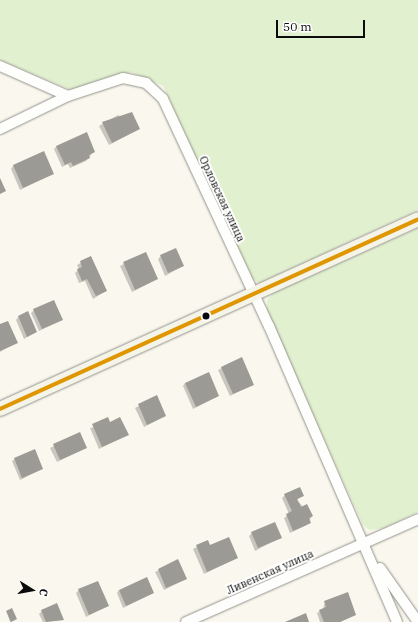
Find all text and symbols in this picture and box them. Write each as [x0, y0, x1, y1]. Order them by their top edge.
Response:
scale bar [278, 12, 367, 38]
text: 50 m [283, 19, 312, 34]
street label: Орловская улица [196, 154, 248, 244]
unlabelled marker [201, 311, 211, 321]
street label: Ливенская улица [225, 547, 315, 597]
north arrow [12, 570, 52, 610]
text: С [36, 587, 51, 597]

